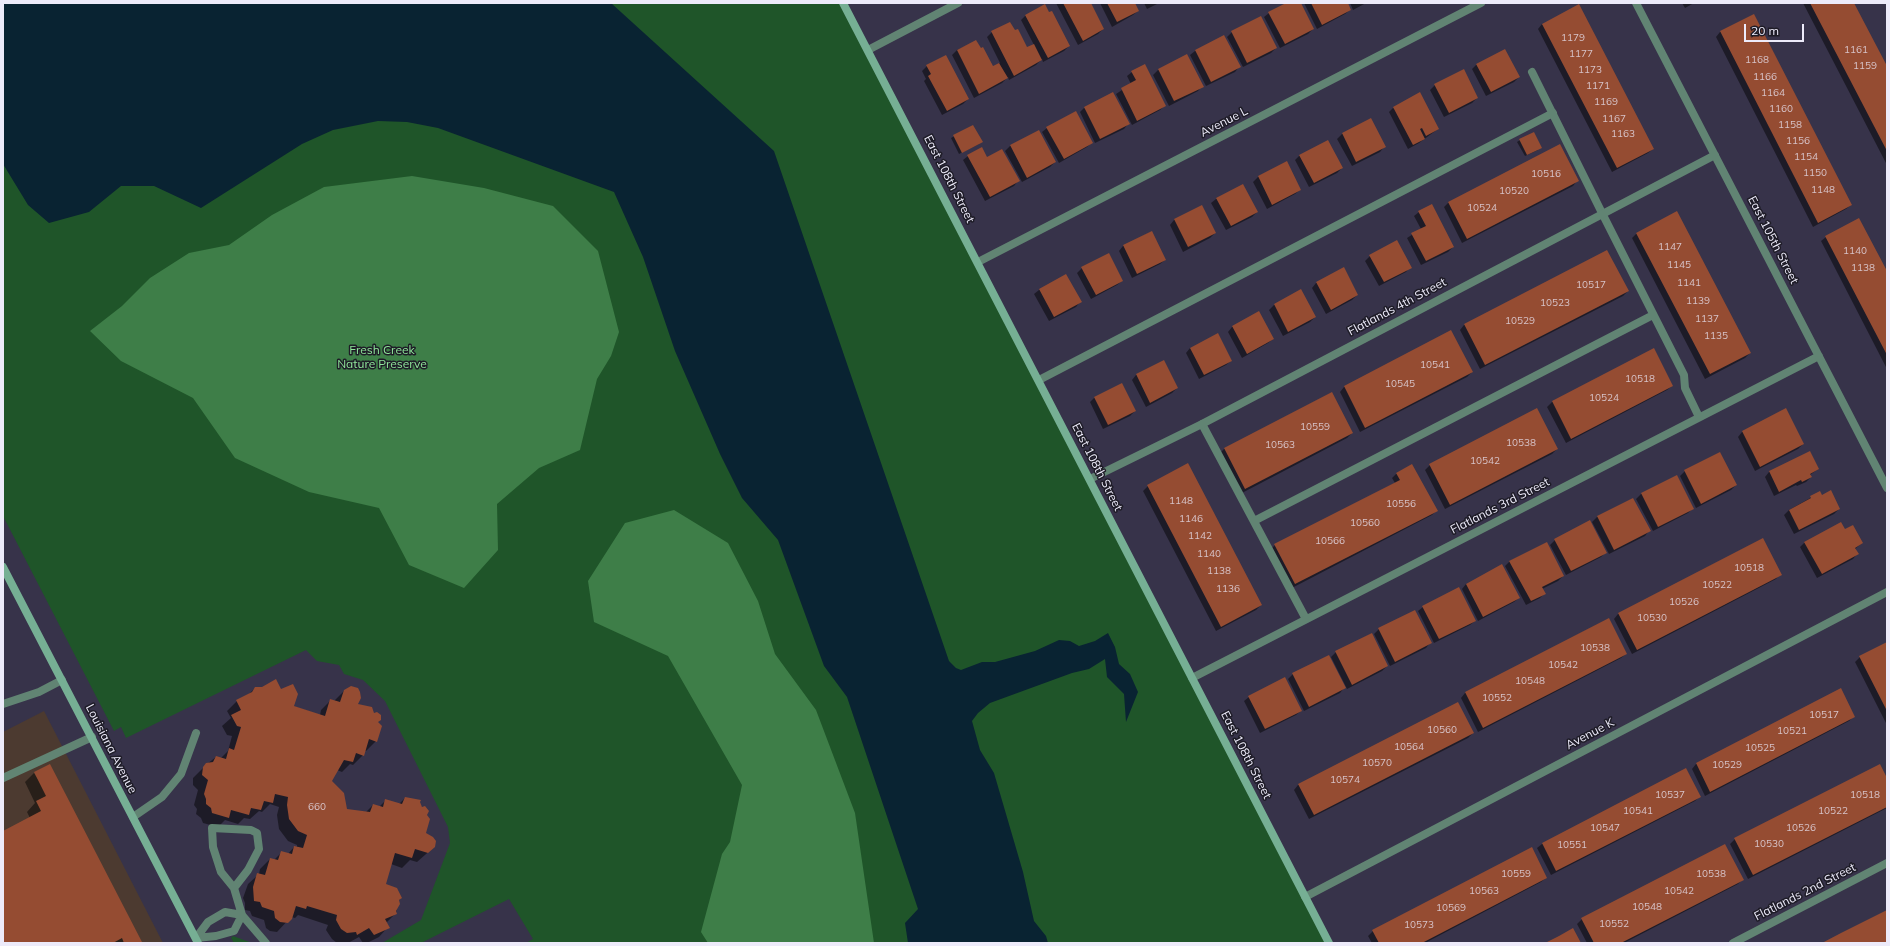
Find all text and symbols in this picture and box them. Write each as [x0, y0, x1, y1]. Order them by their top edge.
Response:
scale bar [1746, 16, 1806, 42]
text: 20 m [1751, 23, 1779, 38]
house number: 1179 [1561, 32, 1585, 44]
house number: 1161 [1844, 44, 1868, 56]
house number: 1177 [1569, 48, 1593, 60]
house number: 1168 [1745, 54, 1769, 66]
house number: 1159 [1853, 60, 1877, 72]
house number: 1173 [1578, 64, 1602, 76]
house number: 1166 [1753, 71, 1777, 83]
house number: 1171 [1586, 80, 1610, 92]
house number: 1164 [1761, 87, 1785, 99]
house number: 1169 [1594, 96, 1618, 108]
house number: 1160 [1769, 103, 1793, 115]
street label: Avenue L [1198, 104, 1250, 140]
house number: 1167 [1602, 113, 1626, 125]
house number: 1158 [1778, 119, 1802, 131]
house number: 1163 [1611, 128, 1635, 140]
street label: East 108th Street [921, 133, 977, 225]
house number: 1156 [1786, 135, 1810, 147]
house number: 1154 [1794, 151, 1818, 163]
house number: 1150 [1803, 167, 1827, 179]
house number: 10516 [1531, 168, 1561, 180]
house number: 1148 [1811, 184, 1835, 196]
house number: 10520 [1499, 185, 1529, 197]
street label: East 105th Street [1745, 194, 1801, 286]
house number: 10524 [1467, 202, 1497, 214]
house number: 1147 [1658, 241, 1682, 253]
house number: 1140 [1843, 245, 1867, 257]
house number: 1145 [1667, 259, 1691, 271]
house number: 1138 [1851, 262, 1875, 274]
street label: Flatlands 4th Street [1345, 275, 1449, 339]
house number: 1141 [1677, 277, 1701, 289]
house number: 10517 [1576, 279, 1606, 291]
house number: 1139 [1686, 295, 1710, 307]
house number: 10523 [1540, 297, 1570, 309]
house number: 1137 [1695, 313, 1719, 325]
house number: 10529 [1505, 315, 1535, 327]
house number: 1135 [1704, 330, 1728, 342]
park label: Fresh Creek Nature Preserve [337, 343, 427, 371]
house number: 10541 [1420, 359, 1450, 371]
house number: 10518 [1625, 373, 1655, 385]
house number: 10545 [1385, 378, 1415, 390]
house number: 10524 [1589, 392, 1619, 404]
street label: East 108th Street [1069, 421, 1125, 513]
house number: 10559 [1300, 421, 1330, 433]
house number: 10538 [1506, 437, 1536, 449]
house number: 10563 [1265, 439, 1295, 451]
house number: 10542 [1470, 455, 1500, 467]
street label: Flatlands 3rd Street [1448, 475, 1552, 537]
house number: 1148 [1169, 495, 1193, 507]
house number: 10556 [1386, 498, 1416, 510]
house number: 1146 [1179, 513, 1203, 525]
house number: 10560 [1350, 517, 1380, 529]
house number: 1142 [1188, 530, 1212, 542]
house number: 10566 [1315, 535, 1345, 547]
house number: 1140 [1197, 548, 1221, 560]
house number: 10518 [1734, 562, 1764, 574]
house number: 1138 [1207, 565, 1231, 577]
house number: 10522 [1702, 579, 1732, 591]
house number: 1136 [1216, 583, 1240, 595]
house number: 10526 [1669, 596, 1699, 608]
house number: 10530 [1637, 612, 1667, 624]
house number: 10538 [1580, 642, 1610, 654]
house number: 10542 [1548, 659, 1578, 671]
house number: 10548 [1515, 675, 1545, 687]
house number: 10552 [1482, 692, 1512, 704]
street label: Louisiana Avenue [82, 702, 140, 796]
street label: East 108th Street [1218, 709, 1274, 801]
house number: 10517 [1809, 709, 1839, 721]
street label: Avenue K [1563, 715, 1617, 753]
house number: 10560 [1427, 724, 1457, 736]
house number: 10521 [1777, 725, 1807, 737]
house number: 10564 [1394, 741, 1424, 753]
house number: 10525 [1745, 742, 1775, 754]
house number: 10570 [1362, 757, 1392, 769]
house number: 10529 [1712, 759, 1742, 771]
house number: 10574 [1330, 774, 1360, 786]
house number: 10537 [1655, 789, 1685, 801]
house number: 10518 [1850, 789, 1880, 801]
house number: 660 [308, 801, 326, 813]
house number: 10541 [1623, 805, 1653, 817]
house number: 10522 [1818, 805, 1848, 817]
house number: 10547 [1590, 822, 1620, 834]
house number: 10526 [1786, 822, 1816, 834]
house number: 10530 [1754, 838, 1784, 850]
house number: 10551 [1557, 839, 1587, 851]
street label: Flatlands 2nd Street [1752, 860, 1858, 924]
house number: 10559 [1501, 868, 1531, 880]
house number: 10538 [1696, 868, 1726, 880]
house number: 10563 [1469, 885, 1499, 897]
house number: 10542 [1664, 885, 1694, 897]
house number: 10548 [1632, 901, 1662, 913]
house number: 10569 [1436, 902, 1466, 914]
house number: 10552 [1599, 918, 1629, 930]
house number: 10573 [1404, 919, 1434, 931]

